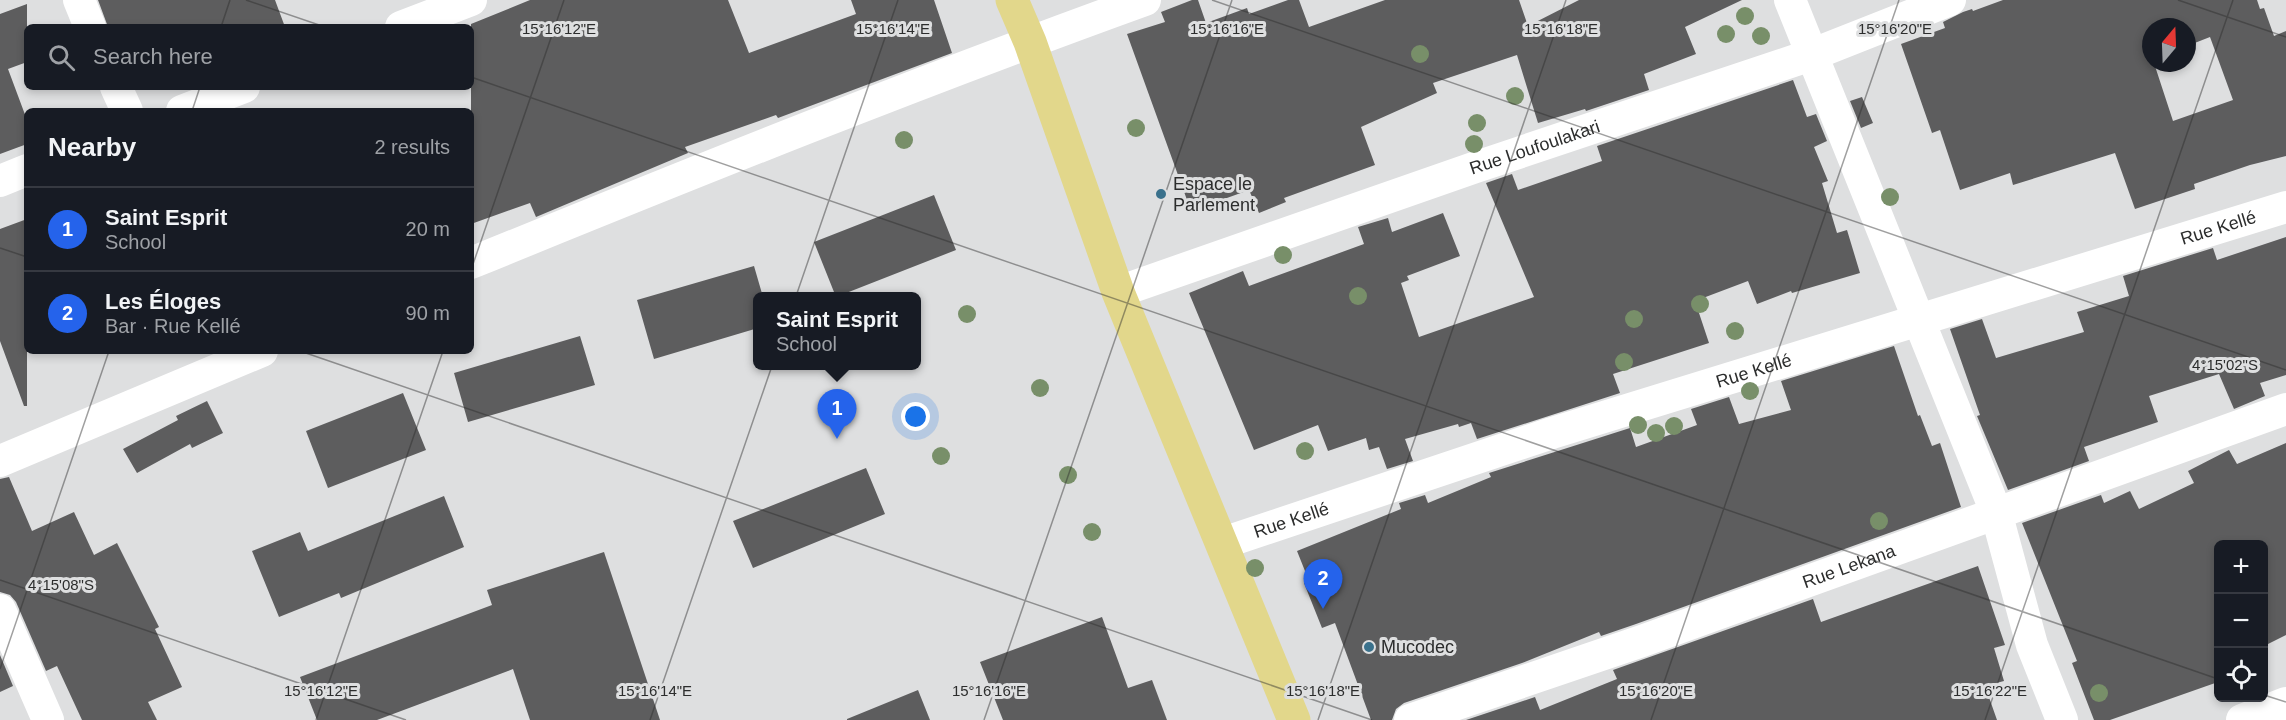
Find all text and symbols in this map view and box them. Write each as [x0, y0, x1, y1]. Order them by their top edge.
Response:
north arrow [2142, 18, 2196, 72]
text: 15°16'12"E [522, 20, 596, 37]
text: 15°16'14"E [856, 20, 930, 37]
text: 15°16'16"E [1190, 20, 1264, 37]
text: 15°16'18"E [1524, 20, 1598, 37]
text: 15°16'20"E [1858, 20, 1932, 37]
search box [24, 24, 474, 90]
icon: search [45, 41, 78, 74]
text: Search here [93, 44, 213, 69]
street label: Rue Loufoulakari [1467, 116, 1602, 178]
text: Nearby [48, 132, 136, 162]
text: 2 results [374, 136, 450, 158]
place label: Espace le Parlement [1173, 174, 1255, 215]
marker: Espace le Parlement [1154, 187, 1168, 201]
text: Saint Esprit [105, 205, 227, 230]
street label: Rue Kellé [2178, 207, 2258, 249]
text: 1 [62, 218, 73, 240]
text: 20 m [406, 218, 450, 240]
text: School [105, 231, 166, 253]
text: Les Éloges [105, 289, 221, 314]
popup [753, 292, 921, 370]
text: 2 [62, 302, 73, 324]
text: 90 m [406, 302, 450, 324]
text: Saint Esprit [776, 307, 898, 332]
text: Bar · Rue Kellé [105, 315, 241, 337]
text: School [776, 333, 837, 355]
street label: Rue Kellé [1713, 350, 1794, 392]
text: 4°15'02"S [2192, 356, 2258, 373]
pin: 1 [818, 390, 856, 439]
your location [901, 402, 930, 431]
street label: Rue Kellé [1251, 498, 1331, 542]
street label: Rue Lekana [1800, 540, 1899, 592]
map controls [2214, 540, 2268, 702]
button: + [2214, 540, 2268, 594]
pin: 2 [1304, 560, 1342, 609]
text: 4°15'08"S [28, 576, 94, 593]
button: − [2214, 594, 2268, 648]
place label: Mucodec [1381, 637, 1454, 657]
marker: Mucodec [1362, 640, 1376, 654]
button: locate [2214, 648, 2268, 702]
text: 15°16'12"E [284, 682, 358, 699]
text: 15°16'14"E [618, 682, 692, 699]
text: 15°16'16"E [952, 682, 1026, 699]
text: 15°16'18"E [1286, 682, 1360, 699]
text: 15°16'20"E [1619, 682, 1693, 699]
text: 15°16'22"E [1953, 682, 2027, 699]

